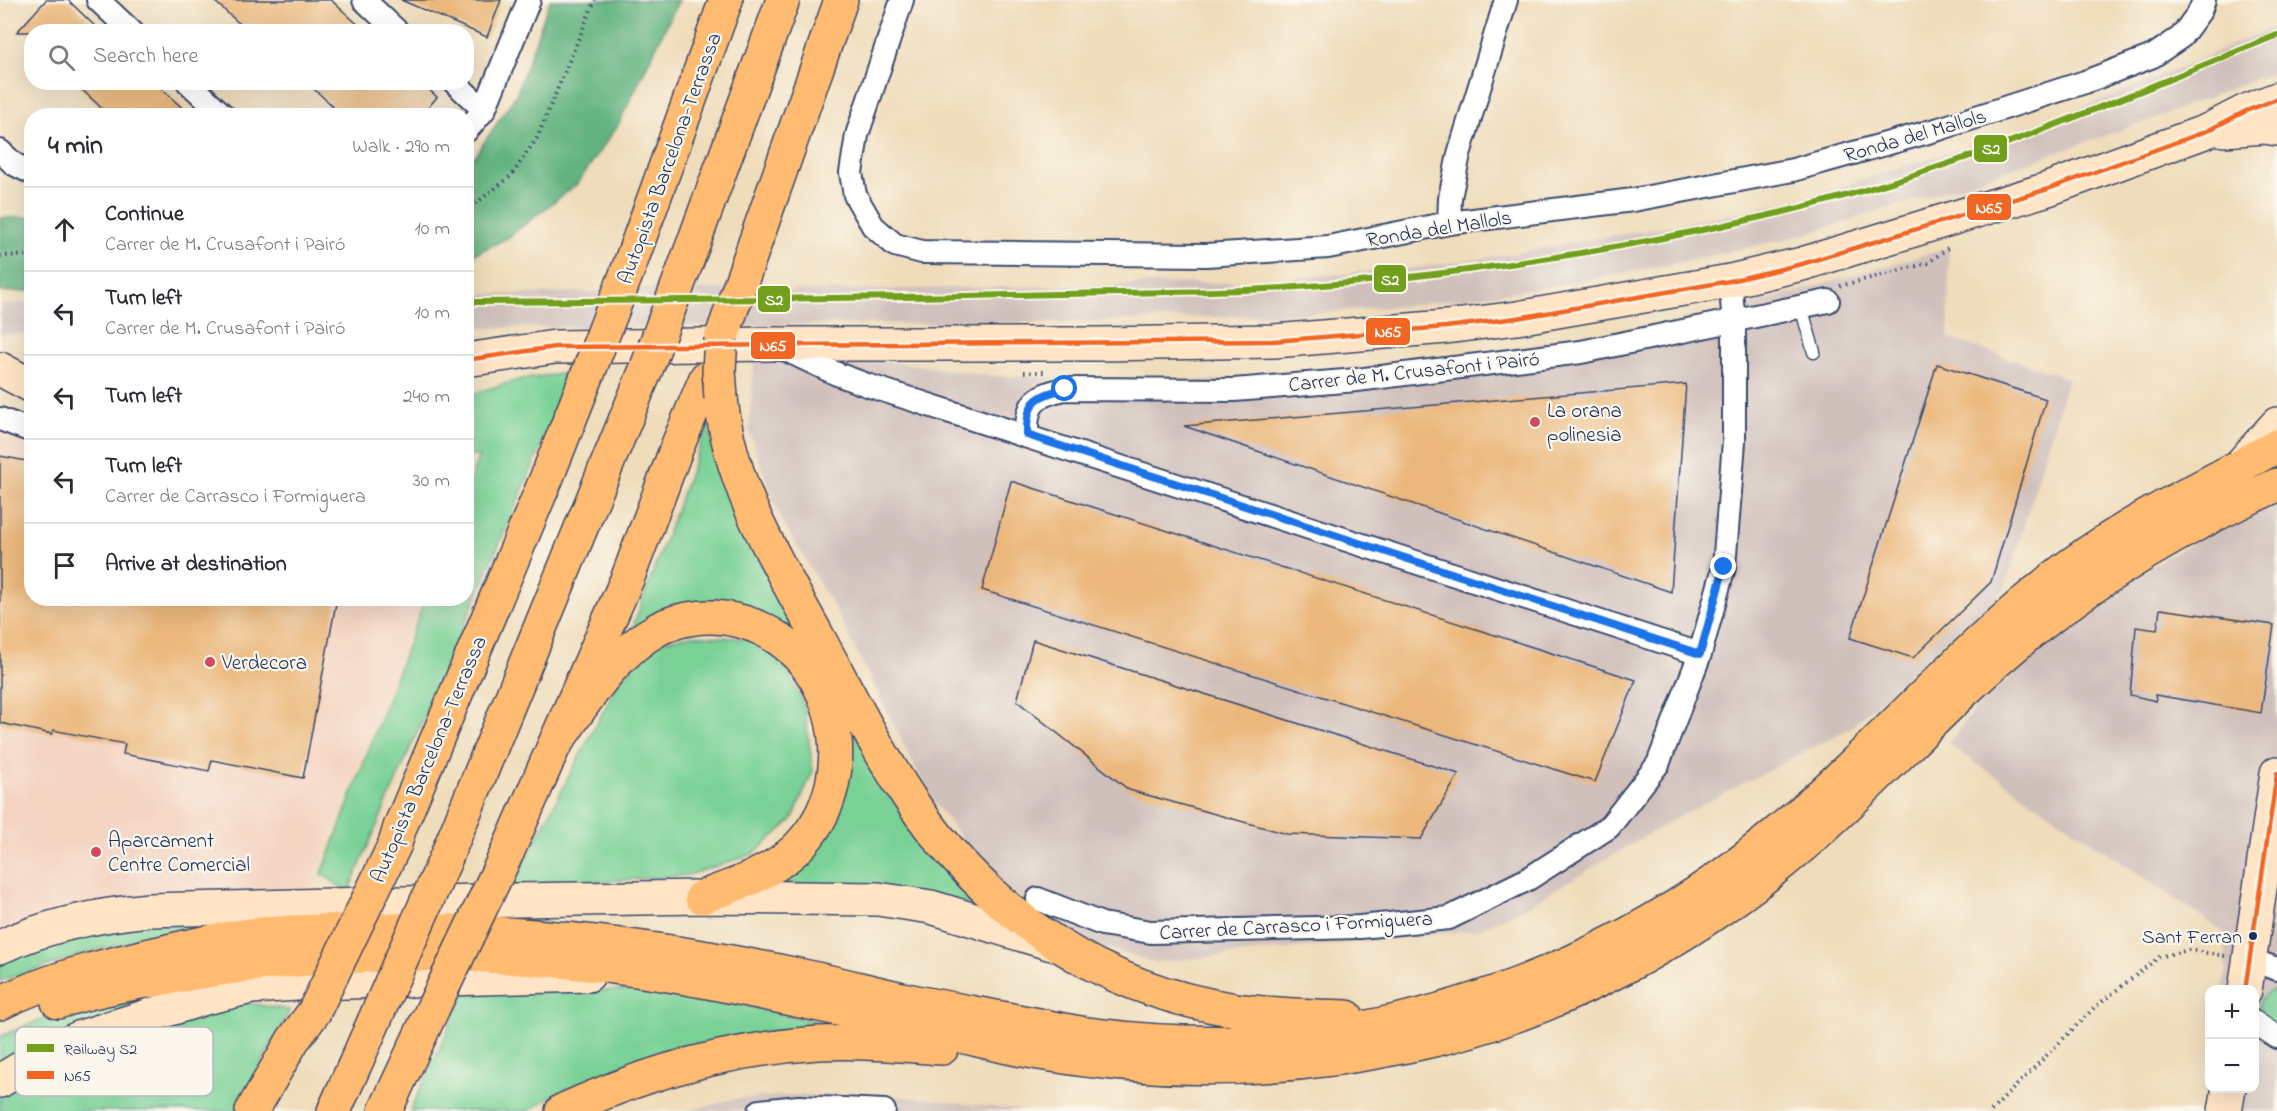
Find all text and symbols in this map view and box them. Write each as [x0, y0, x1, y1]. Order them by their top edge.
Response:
search box [24, 24, 474, 90]
street label: Autopista Barcelona-Terrassa [611, 29, 730, 289]
icon: search [45, 41, 78, 74]
text: Search here [93, 41, 198, 73]
street label: Ronda del Mallols [1841, 102, 1990, 172]
text: 4 min [48, 128, 103, 166]
text: Walk · 290 m [352, 133, 450, 162]
line badge: S2 [1973, 134, 2008, 163]
text: S2 [1982, 138, 2000, 162]
line badge: N65 [1966, 193, 2012, 221]
text: N65 [1976, 197, 2003, 221]
text: Continue [105, 199, 184, 231]
street label: Ronda del Mallols [1364, 204, 1514, 256]
icon: ahead [48, 213, 81, 246]
text: 10 m [414, 215, 450, 244]
text: Carrer de M. Crusafont i Pairó [105, 231, 345, 260]
line badge: S2 [1373, 264, 1407, 293]
text: S2 [1381, 269, 1399, 293]
text: Turn left [105, 283, 182, 315]
line badge: S2 [757, 285, 791, 313]
text: S2 [765, 289, 783, 313]
icon: left [48, 297, 81, 330]
text: 10 m [414, 299, 450, 328]
text: Carrer de M. Crusafont i Pairó [105, 315, 345, 344]
line badge: N65 [1365, 317, 1411, 346]
text: N65 [1375, 321, 1402, 345]
line badge: N65 [750, 331, 796, 360]
text: N65 [760, 335, 787, 359]
street label: Carrer de M. Crusafont i Pairó [1287, 345, 1541, 401]
route start [1051, 375, 1077, 401]
icon: left [48, 381, 81, 414]
text: Turn left [105, 381, 182, 413]
text: 240 m [403, 383, 450, 412]
place label: La orana polinesia [1547, 397, 1622, 451]
marker: La orana polinesia [1528, 415, 1542, 429]
text: Turn left [105, 451, 182, 483]
icon: left [48, 465, 81, 498]
text: 30 m [413, 467, 450, 496]
text: Carrer de Carrasco i Formiguera [105, 483, 366, 512]
icon: arrive [48, 549, 81, 582]
text: Arrive at destination [105, 549, 287, 581]
route end [1710, 553, 1736, 579]
street label: Autopista Barcelona-Terrassa [364, 632, 496, 888]
place label: Verdecora [221, 649, 307, 679]
marker: Verdecora [203, 655, 217, 669]
place label: Aparcament Centre Comercial [108, 827, 250, 881]
marker: Aparcament Centre Comercial [89, 845, 103, 859]
street label: Carrer de Carrasco i Formiguera [1159, 905, 1434, 951]
place label: Sant Ferran [2142, 924, 2242, 953]
marker: Sant Ferran [2247, 930, 2259, 942]
map controls [2205, 985, 2259, 1093]
button: + [2205, 985, 2259, 1039]
legend [15, 1027, 213, 1096]
text: Railway S2 [64, 1038, 137, 1062]
button: − [2205, 1039, 2259, 1093]
text: N65 [64, 1065, 91, 1089]

